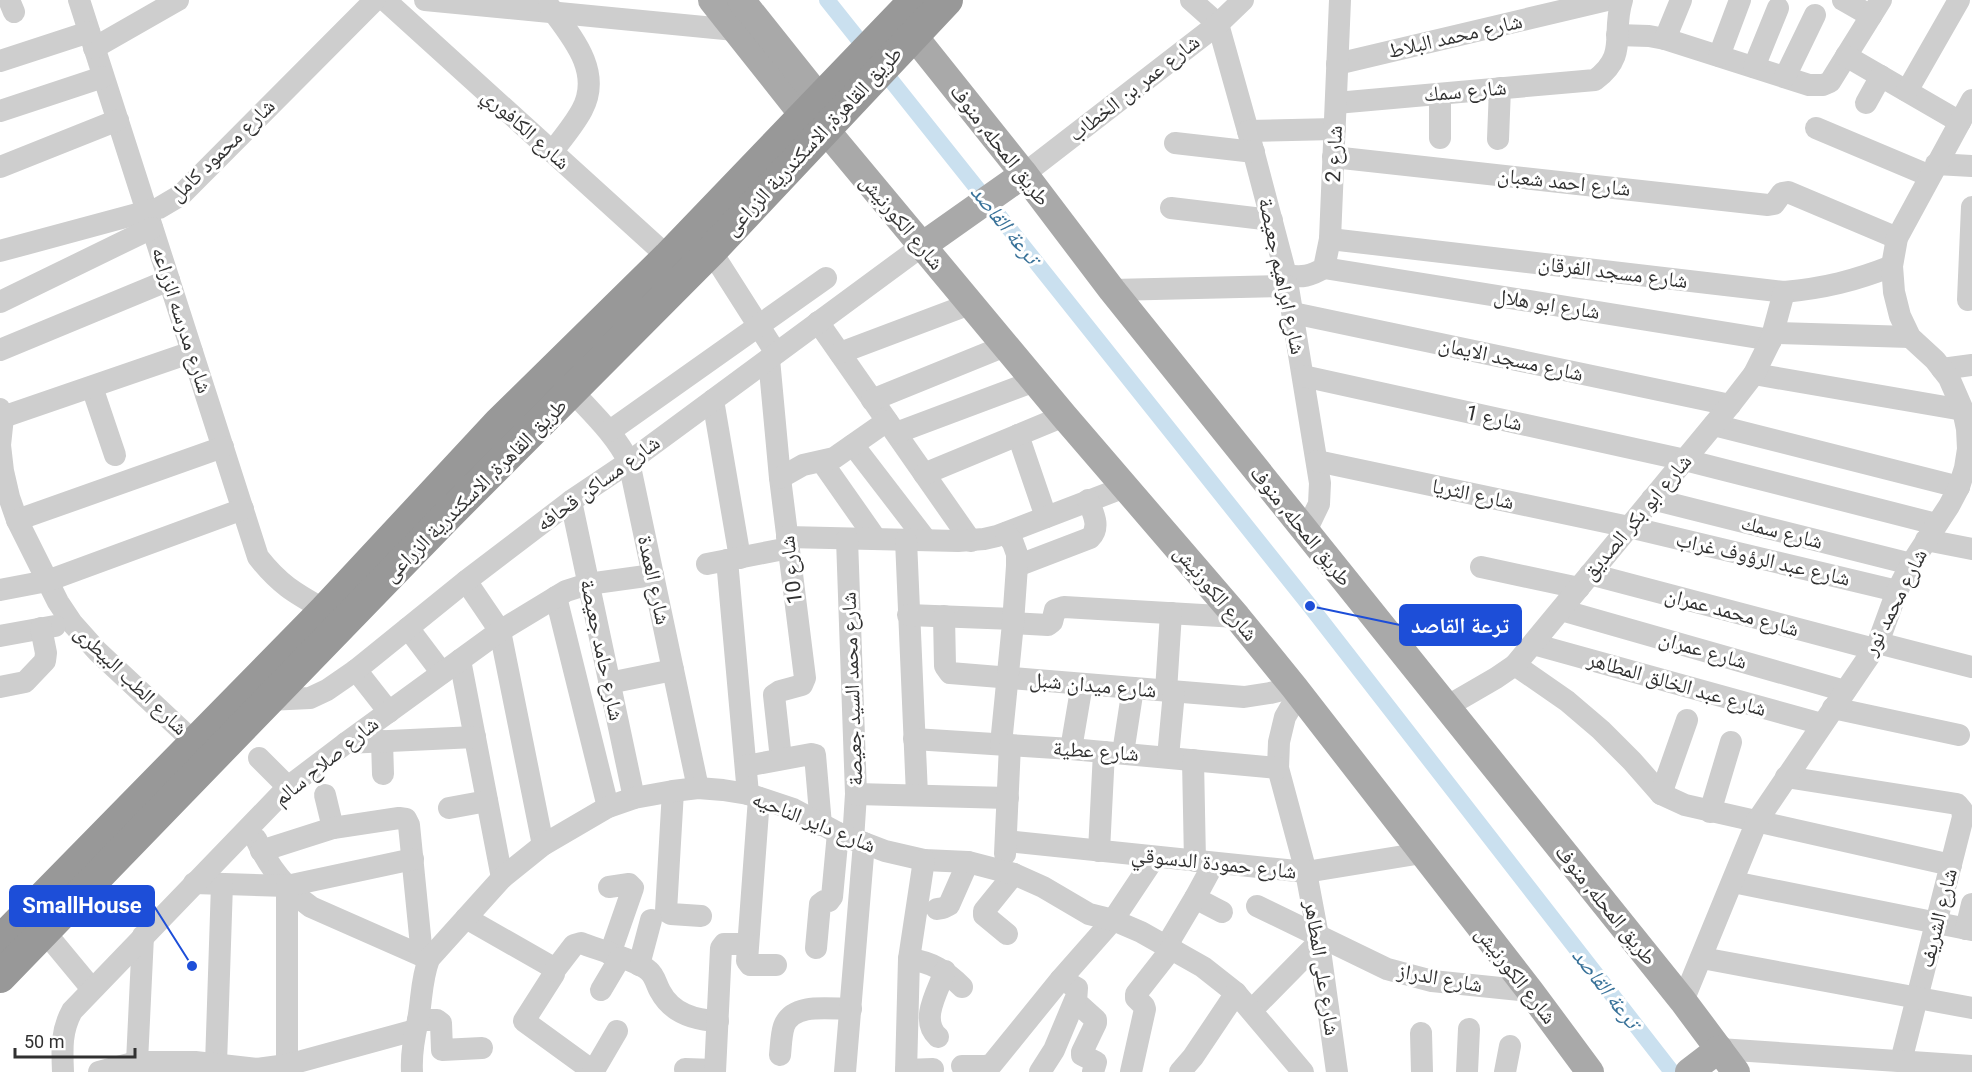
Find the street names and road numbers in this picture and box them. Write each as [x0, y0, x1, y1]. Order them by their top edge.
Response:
street label: شارع محمد البلاط [1386, 9, 1525, 64]
street label: شارع عمر بن الخطاب [1064, 29, 1205, 147]
street label: طريق القاهرة, الاسكندرية الزراعى [719, 42, 908, 241]
street label: شارع سمك [1423, 75, 1508, 108]
street label: طريق المحله, منوف [944, 79, 1055, 211]
street label: شارع الكافوري [474, 84, 575, 178]
street label: شارع محمود كامل [164, 94, 280, 207]
street label: شارع 2 [1321, 125, 1348, 183]
street label: شارع احمد شعبان [1496, 163, 1632, 202]
street label: شارع الكورنيش [854, 170, 949, 275]
street label: شارع ابراهيم جعيصة [1252, 196, 1310, 357]
street label: شارع مدرسه الزراعه [146, 244, 217, 396]
street label: شارع مسجد الفرقان [1537, 251, 1689, 294]
street label: شارع ابو هلال [1492, 284, 1602, 325]
street label: شارع مسجد الايمان [1436, 332, 1585, 387]
street label: طريق القاهرة, الاسكندرية الزراعى [378, 393, 572, 587]
street label: شارع 1 [1463, 400, 1524, 437]
street label: شارع مساكن قحافه [532, 430, 665, 537]
street label: شارع ابو بكر الصديق [1578, 449, 1697, 585]
street label: طريق المحله, منوف [1244, 461, 1357, 592]
street label: شارع الثريا [1430, 474, 1516, 515]
street label: شارع سمك [1739, 510, 1825, 555]
street label: شارع عبد الرؤوف غراب [1673, 527, 1852, 592]
street label: شارع العمدة [632, 533, 675, 627]
street label: شارع 10 [775, 534, 808, 606]
street label: شارع الكورنيش [1168, 541, 1263, 646]
street label: شارع محمد نور [1857, 545, 1933, 661]
street label: شارع حامد جعيصة [574, 577, 629, 723]
street label: شارع محمد عمران [1662, 583, 1802, 642]
street label: شارع محمد السيد جعيصة [837, 592, 868, 786]
street label: شارع الطب البيطرى [69, 620, 193, 741]
street label: شارع عمران [1656, 626, 1750, 675]
street label: شارع عبد الخالق المطاهر [1584, 647, 1769, 722]
street label: شارع ميدان شبل [1029, 668, 1157, 703]
street label: شارع صلاح سالم [269, 711, 384, 812]
street label: شارع عطية [1052, 736, 1140, 767]
street label: شارع داير الناحيه [748, 786, 879, 859]
street label: طريق المحله, منوف [1549, 840, 1662, 971]
street label: شارع حمودة الدسوقي [1130, 842, 1298, 888]
street label: شارع الشريف [1914, 866, 1963, 970]
street label: شارع على المطاهر [1298, 898, 1345, 1037]
street label: شارع الكورنيش [1470, 922, 1561, 1029]
street label: شارع الدراز [1395, 959, 1484, 998]

